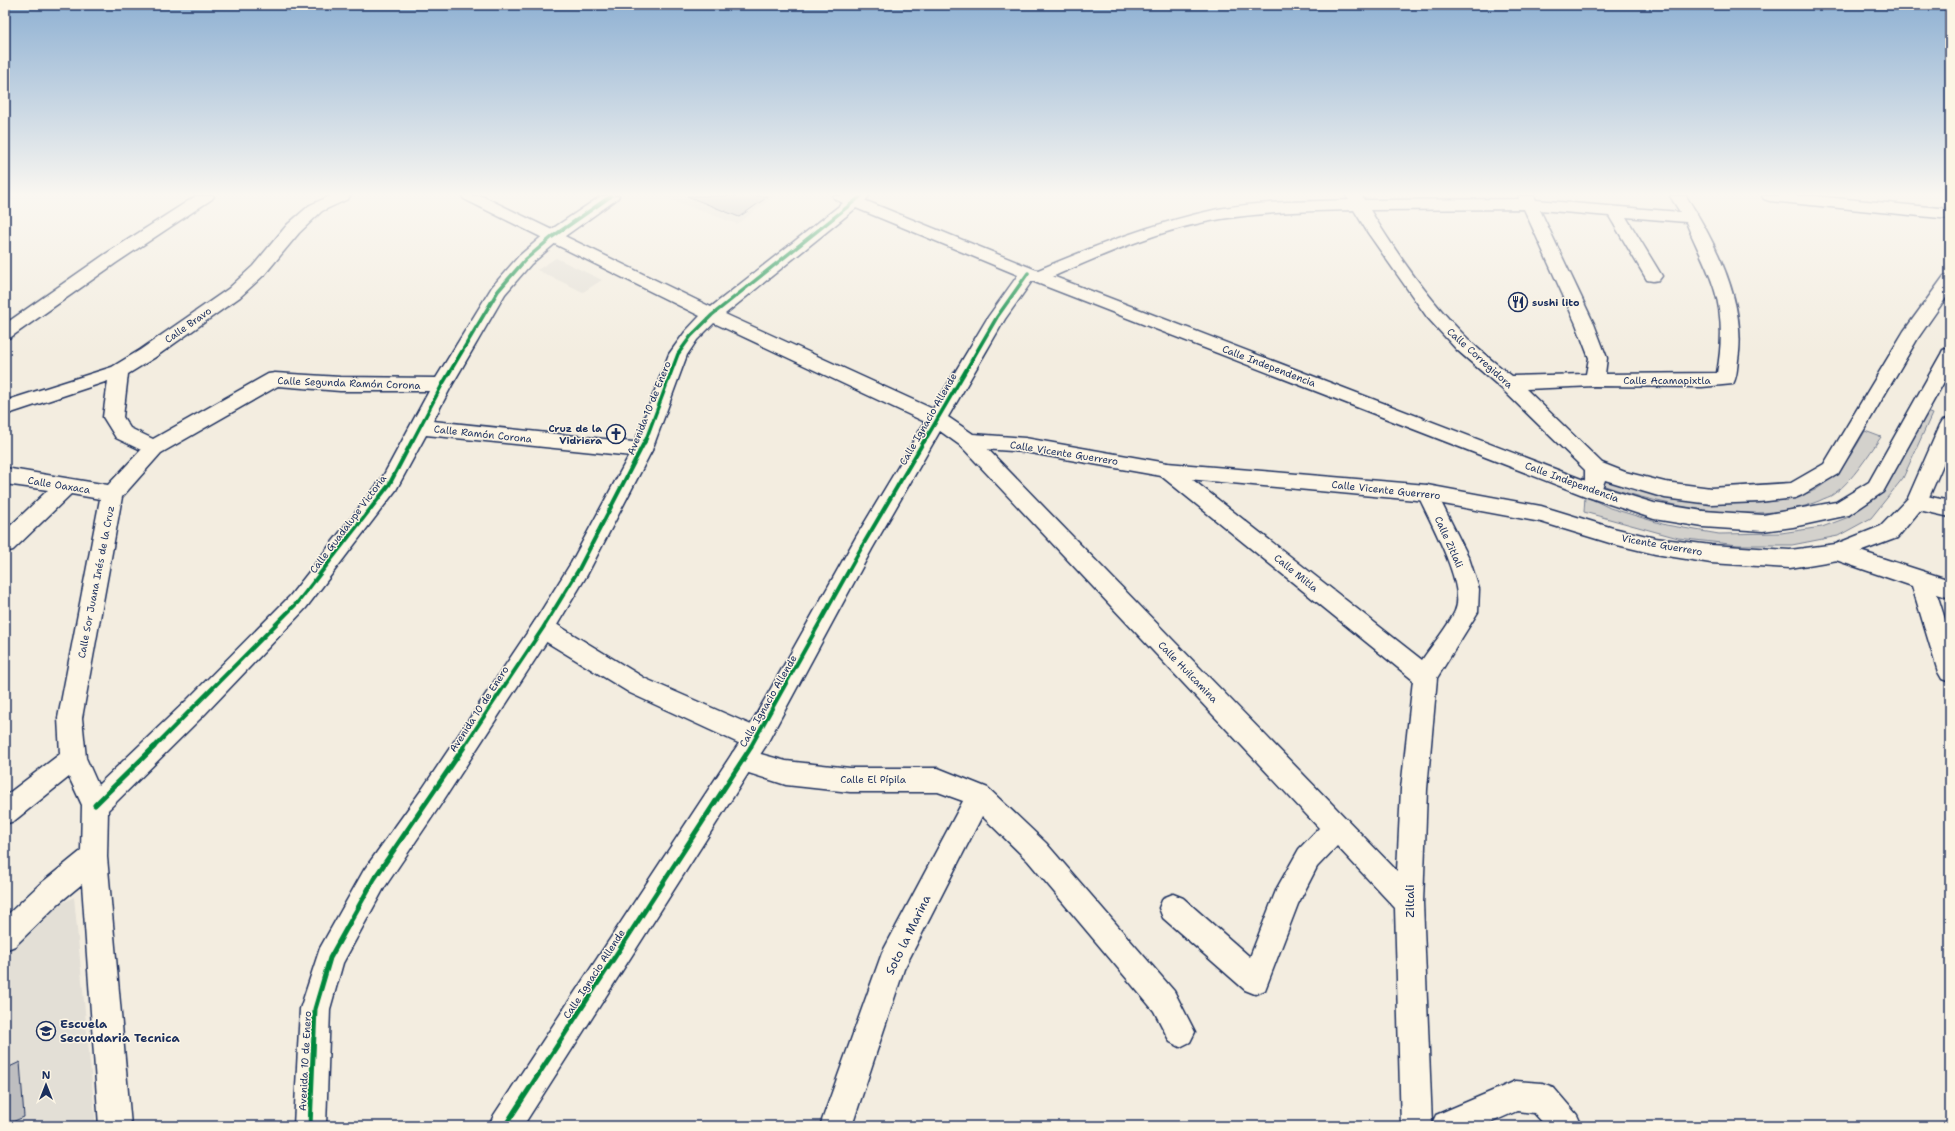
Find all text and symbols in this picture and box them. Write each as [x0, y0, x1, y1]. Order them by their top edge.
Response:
restaurant icon: sushi lito [1507, 291, 1529, 313]
place label: sushi lito [1532, 296, 1580, 309]
street label: Calle Bravo [162, 304, 214, 346]
street label: Calle Corregidora [1444, 325, 1516, 392]
street label: Calle Independencia [1220, 342, 1318, 390]
street label: Avenida 10 de Enero [624, 359, 674, 457]
street label: Calle Ignacio Allende [896, 370, 960, 467]
street label: Calle Segunda Ramón Corona [277, 374, 422, 392]
street label: Calle Acamapixtla [1623, 374, 1711, 387]
street label: Calle Ramón Corona [433, 422, 533, 446]
place label: Cruz de la Vidriera [548, 422, 602, 447]
church icon: Cruz de la Vidriera [605, 423, 627, 445]
street label: Calle Vicente Guerrero [1009, 438, 1119, 468]
street label: Calle Independencia [1523, 459, 1622, 505]
street label: Calle Guadalupe Victoria [307, 472, 390, 576]
street label: Calle Oaxaca [27, 474, 92, 496]
street label: Calle Vicente Guerrero [1331, 478, 1441, 502]
street label: Calle Sor Juana Inés de la Cruz [75, 505, 117, 659]
street label: Calle Zitlali [1432, 514, 1466, 570]
street label: Vicente Guerrero [1620, 531, 1704, 559]
street label: Calle Mitla [1271, 551, 1321, 595]
street label: Calle Huilcamina [1155, 639, 1221, 706]
street label: Calle Ignacio Allende [736, 652, 800, 749]
street label: Avenida 10 de Enero [446, 664, 512, 754]
street label: Calle El Pípila [840, 773, 907, 786]
street label: Ziltali [1402, 884, 1418, 918]
street label: Soto la Marina [882, 892, 935, 978]
street label: Calle Ignacio Allende [560, 926, 628, 1021]
street label: Avenida 10 de Enero [296, 1011, 314, 1111]
place label: Escuela Secundaria Tecnica [60, 1016, 181, 1046]
school or university icon: Escuela Secundaria Tecnica [35, 1020, 57, 1042]
north arrow [26, 1065, 66, 1105]
text: N [42, 1068, 51, 1083]

